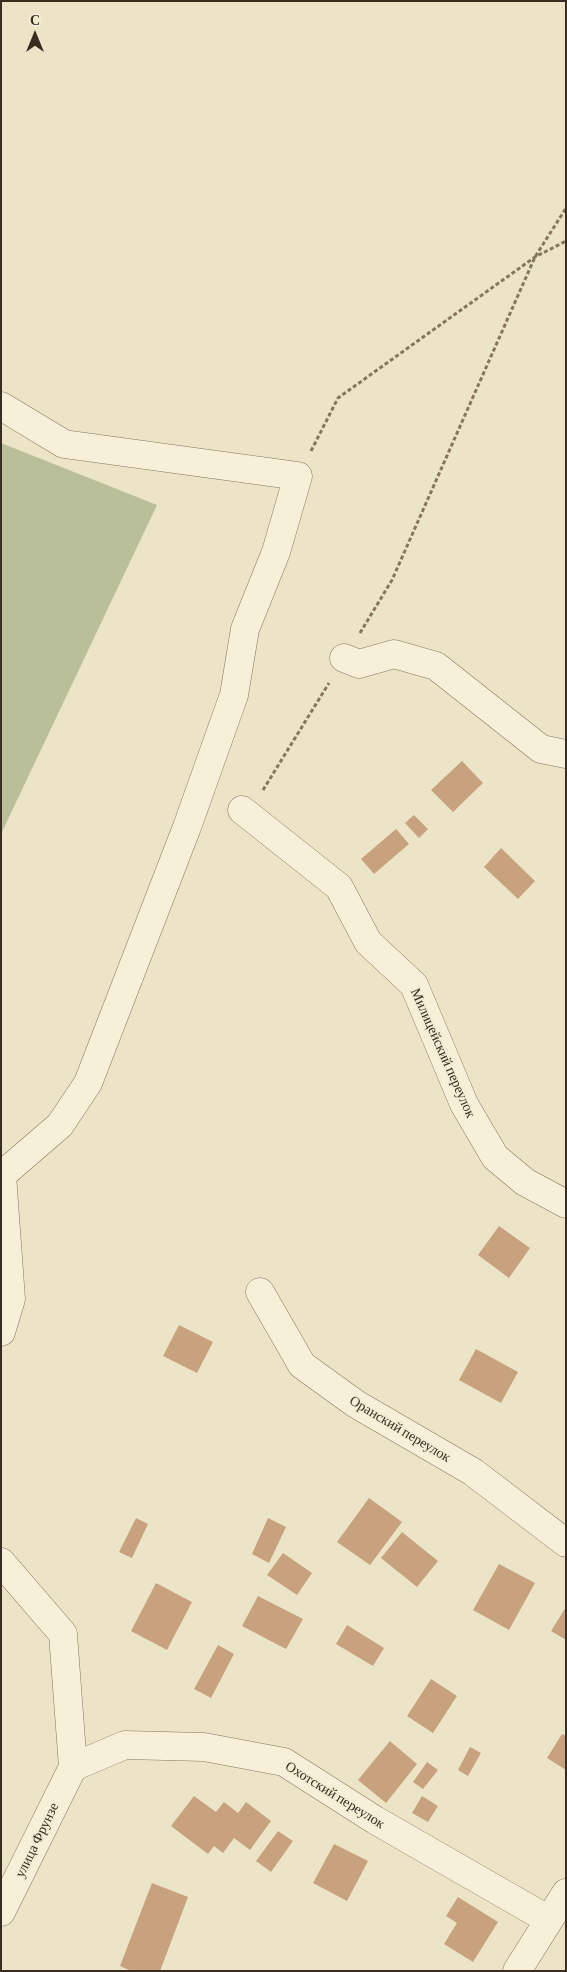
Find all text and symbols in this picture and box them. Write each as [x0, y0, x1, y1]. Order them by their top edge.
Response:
north arrow [10, 10, 60, 60]
text: С [30, 12, 40, 28]
street label: Милицейский переулок [407, 986, 479, 1120]
street label: Оранский переулок [346, 1392, 454, 1466]
street label: Охотский переулок [282, 1758, 388, 1832]
street label: улица Фрунзе [12, 1800, 62, 1880]

